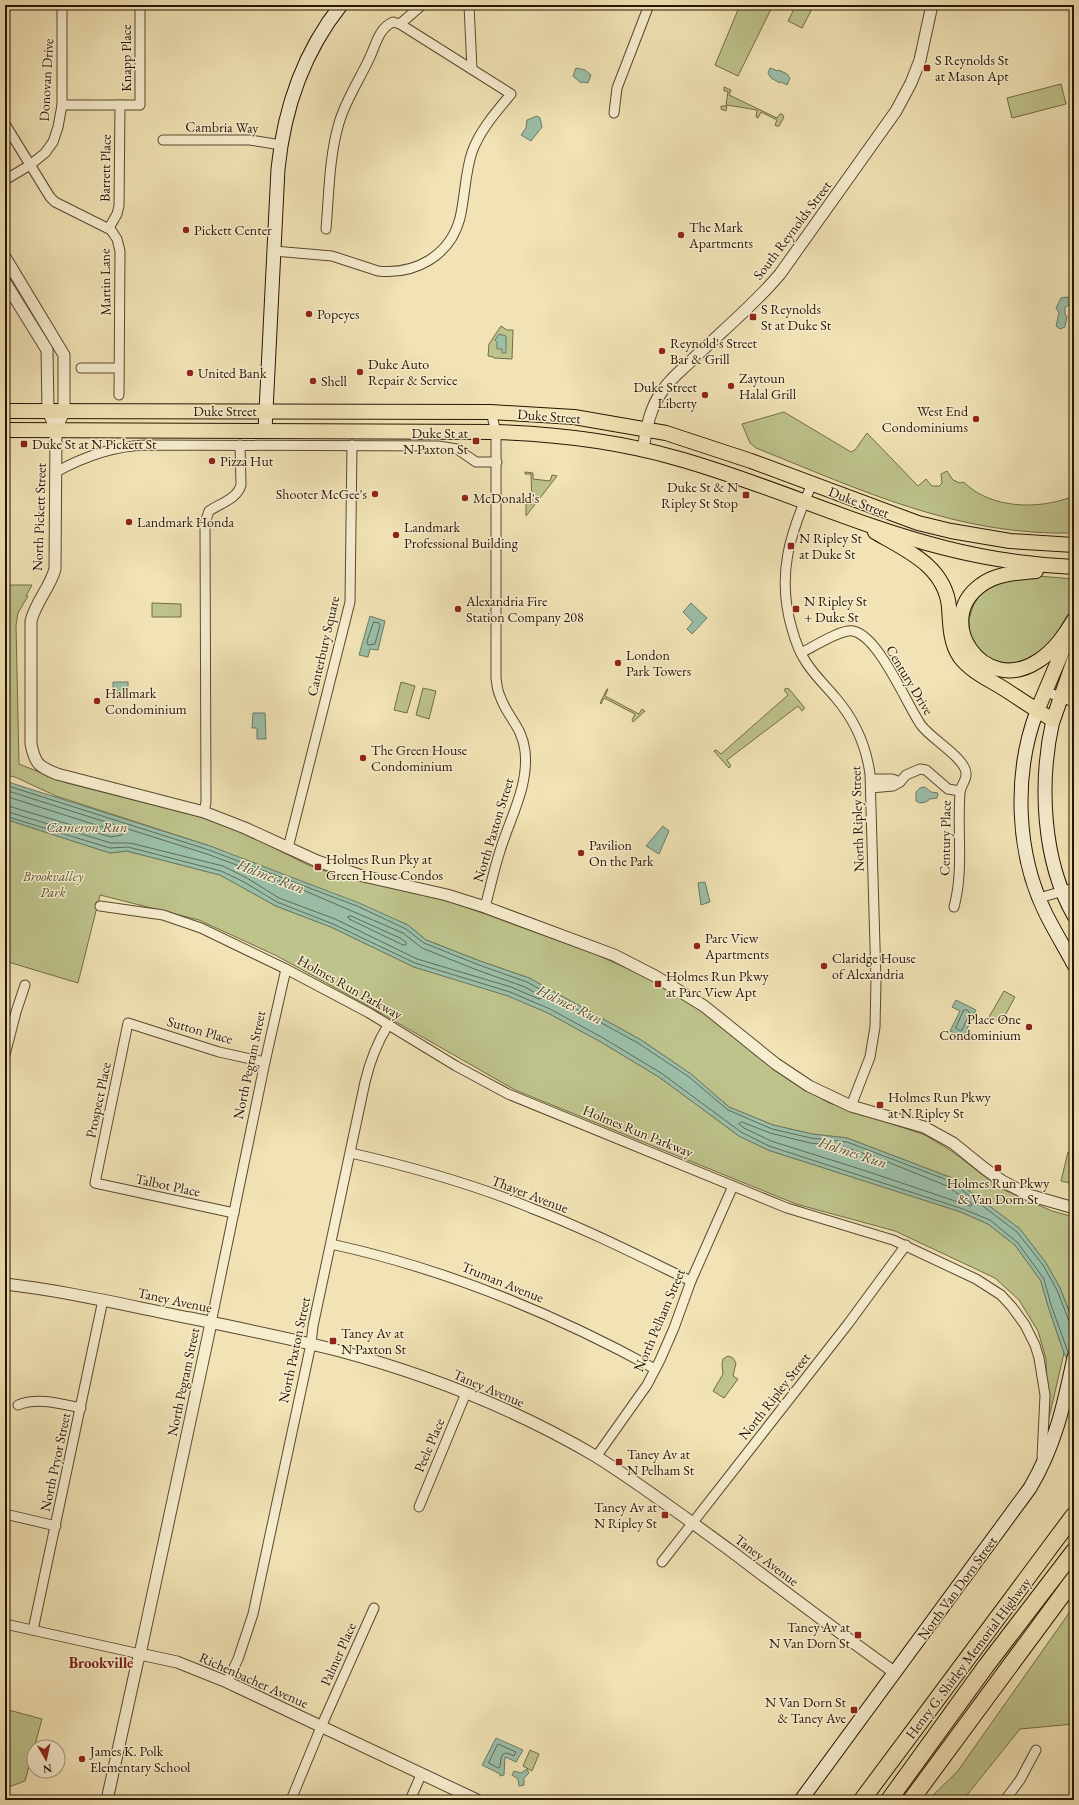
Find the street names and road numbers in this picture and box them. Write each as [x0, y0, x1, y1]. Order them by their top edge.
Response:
street label: Knapp Place [117, 24, 135, 92]
street label: Donovan Drive [35, 37, 57, 122]
street label: Cambria Way [185, 117, 260, 137]
street label: Barrett Place [95, 133, 115, 202]
street label: South Reynolds Street [749, 176, 835, 283]
street label: Martin Lane [95, 248, 115, 316]
street label: Duke Street [193, 402, 257, 420]
street label: Duke Street [517, 405, 582, 427]
street label: North Pickett Street [28, 462, 50, 571]
street label: Duke Street [826, 482, 892, 522]
street label: Canterbury Square [303, 593, 343, 698]
street label: Century Drive [882, 642, 938, 719]
street label: North Ripley Street [846, 765, 868, 872]
street label: North Paxton Street [469, 775, 518, 884]
street label: Century Place [935, 799, 955, 876]
street label: Holmes Run Parkway [294, 951, 406, 1024]
street label: North Pegram Street [229, 1009, 269, 1121]
street label: Sutton Place [165, 1012, 235, 1048]
street label: Prospect Place [81, 1060, 115, 1139]
street label: Holmes Run Parkway [580, 1101, 697, 1162]
street label: Talbot Place [134, 1169, 203, 1201]
street label: Thayer Avenue [489, 1171, 572, 1217]
street label: Truman Avenue [459, 1257, 547, 1307]
street label: North Pelham Street [629, 1265, 689, 1374]
street label: Taney Avenue [136, 1283, 214, 1317]
street label: North Paxton Street [274, 1295, 314, 1405]
street label: North Pegram Street [163, 1326, 203, 1438]
street label: North Ripley Street [734, 1348, 814, 1443]
street label: Taney Avenue [451, 1365, 528, 1411]
street label: North Pryor Street [36, 1410, 74, 1513]
street label: Peele Place [410, 1415, 449, 1475]
street label: Taney Avenue [731, 1530, 803, 1590]
street label: North Van Dorn Street [913, 1532, 1001, 1643]
street label: Henry G. Shirley Memorial Highway [901, 1573, 1035, 1742]
street label: Palmer Place [316, 1619, 360, 1688]
street label: Richenbacher Avenue [197, 1648, 312, 1712]

